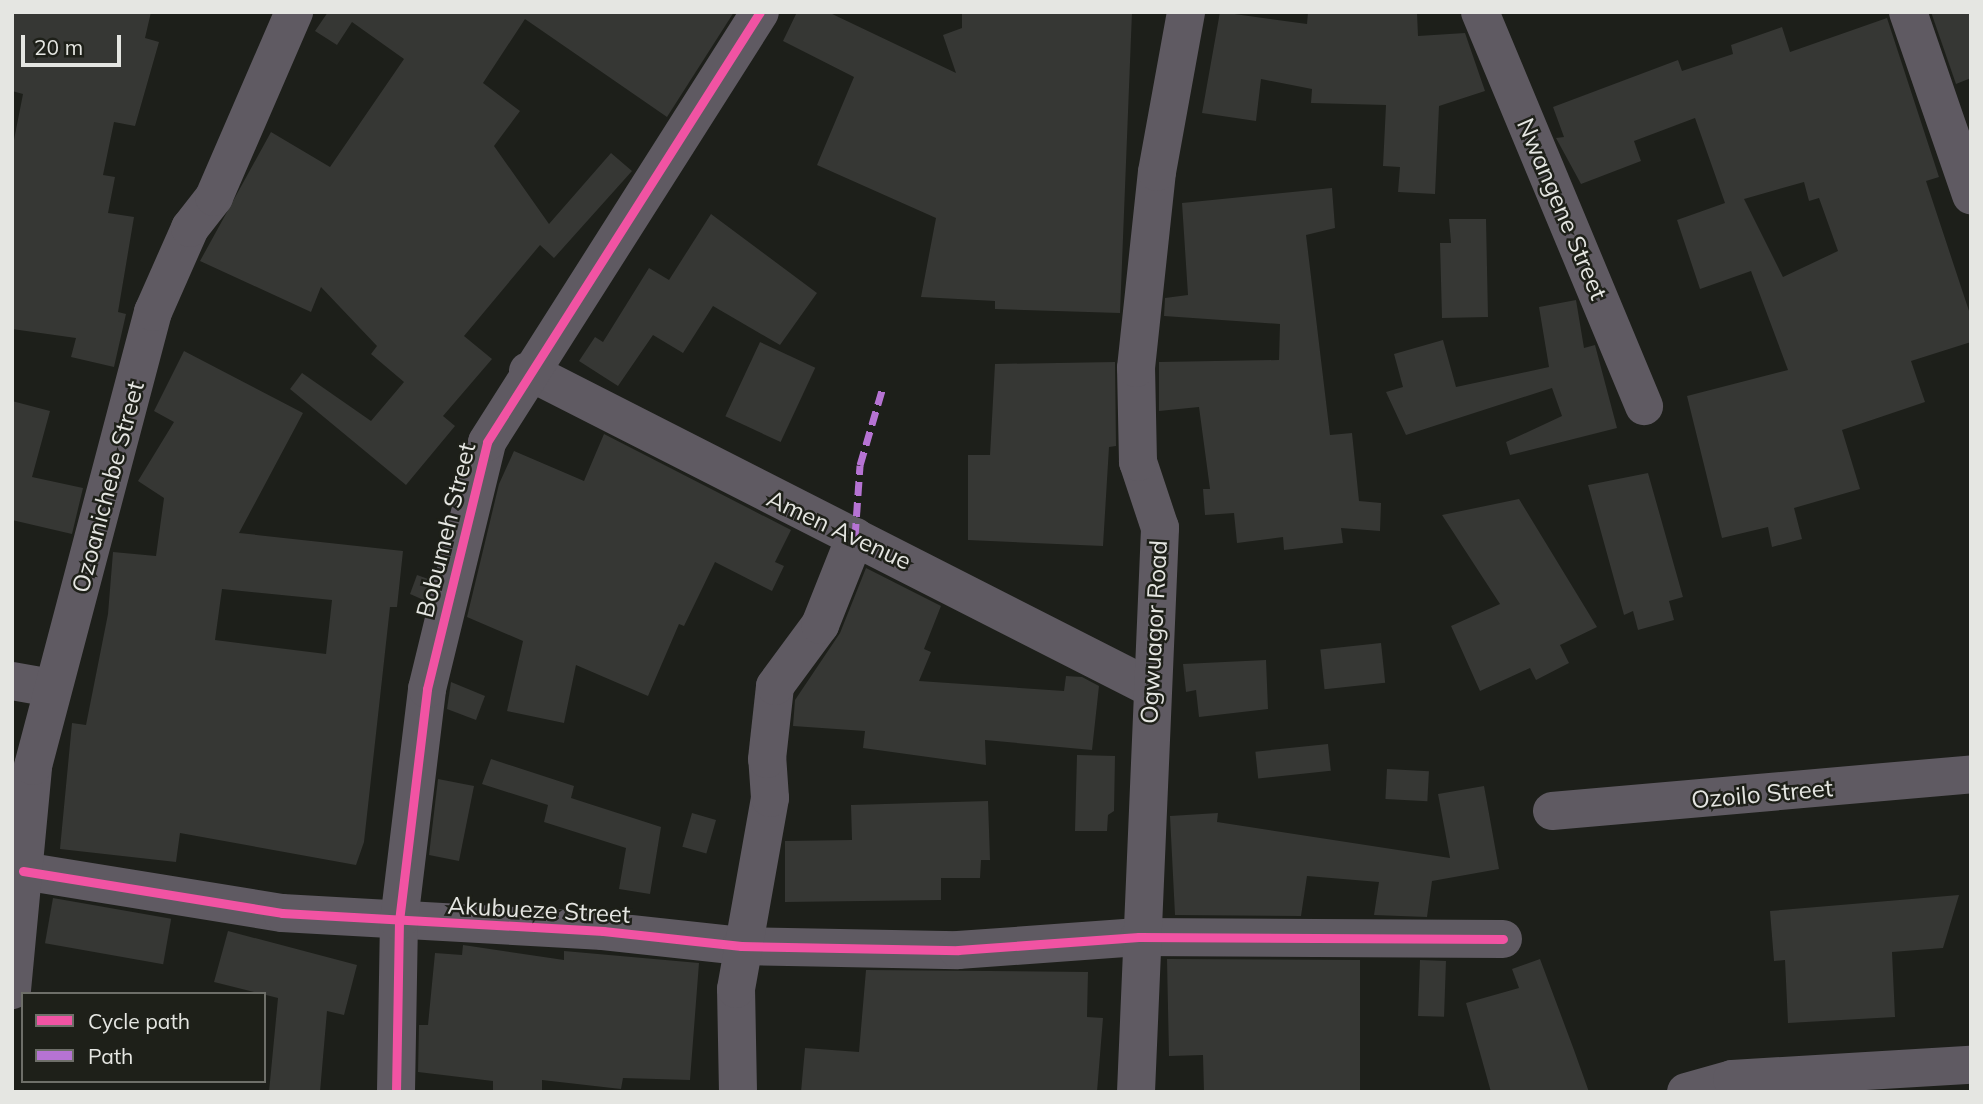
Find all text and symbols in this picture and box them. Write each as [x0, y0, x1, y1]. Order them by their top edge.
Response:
scale bar [24, 21, 124, 65]
text: 20 m [34, 34, 83, 60]
street label: Nwangene Street [1511, 114, 1613, 304]
street label: Ozoanichebe Street [66, 378, 150, 596]
street label: Bobumeh Street [410, 440, 482, 620]
street label: Amen Avenue [762, 484, 916, 576]
street label: Ogwuagor Road [1135, 539, 1173, 725]
street label: Ozoilo Street [1690, 773, 1834, 815]
street label: Akubueze Street [447, 891, 631, 929]
legend [21, 992, 266, 1083]
text: Cycle path [88, 1008, 190, 1034]
text: Path [88, 1043, 133, 1069]

